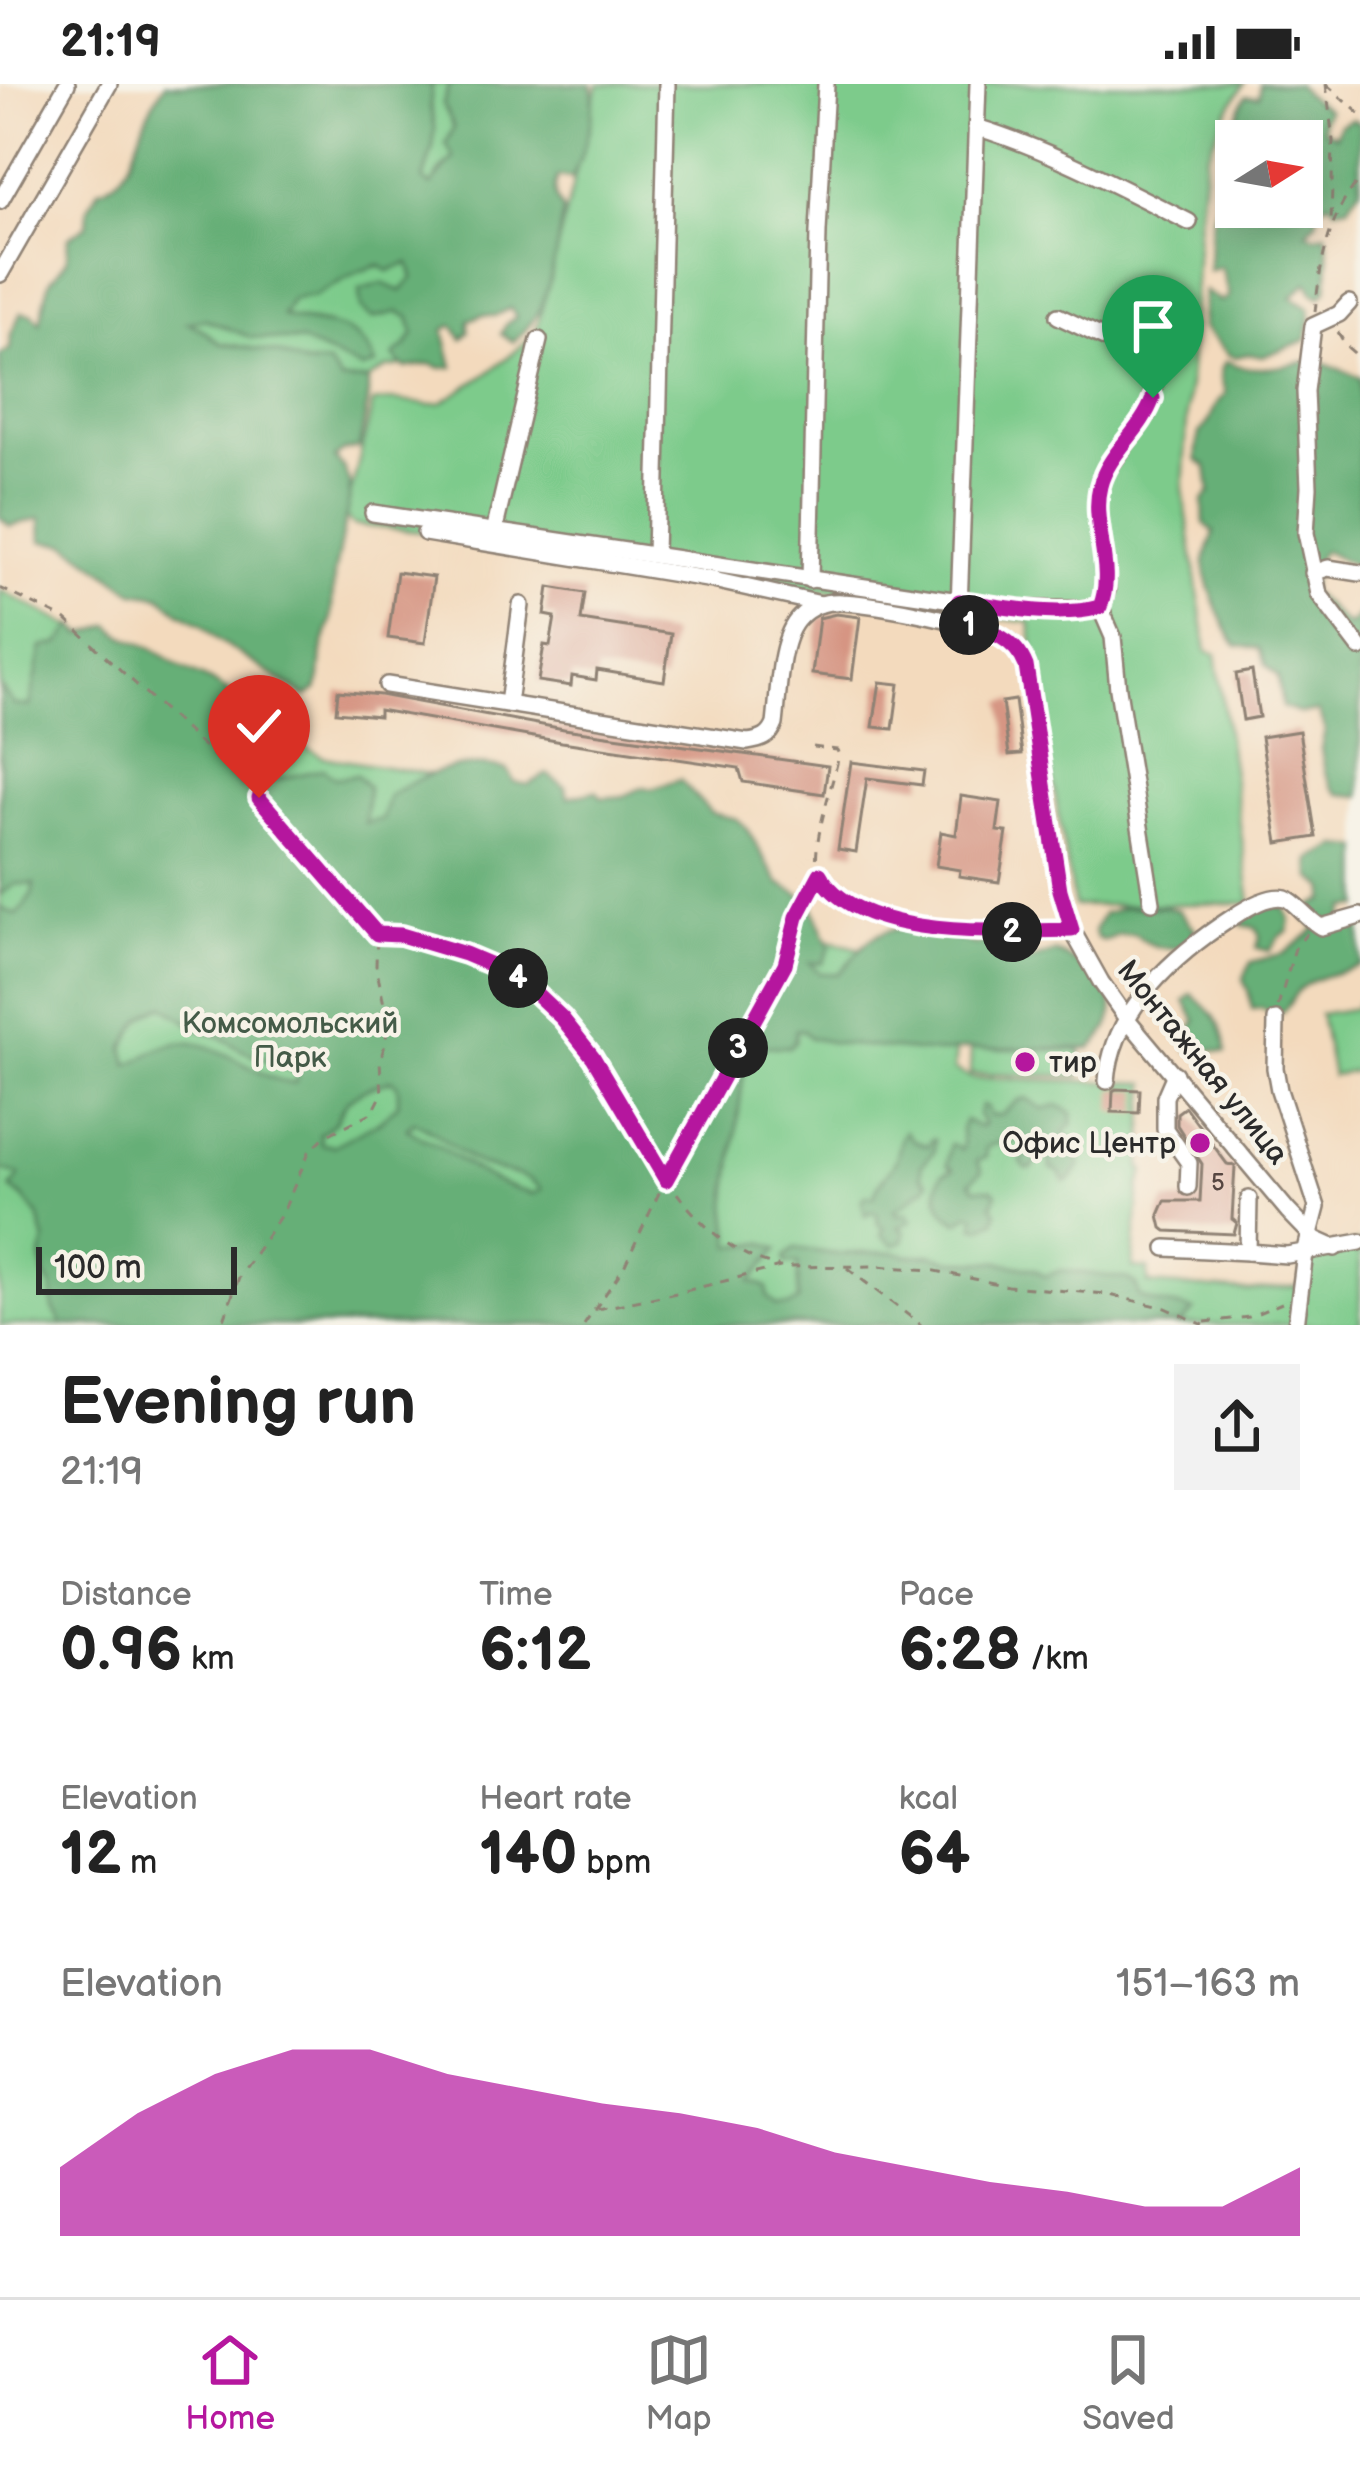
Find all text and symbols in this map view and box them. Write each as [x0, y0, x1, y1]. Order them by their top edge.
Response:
text: 21:19 [60, 15, 161, 70]
north arrow [1215, 120, 1323, 228]
map controls [1215, 120, 1323, 228]
pin [1102, 275, 1204, 398]
icon: arrive [1120, 293, 1186, 359]
pin: 1 [939, 595, 999, 655]
text: 1 [962, 605, 976, 645]
pin [208, 675, 310, 798]
icon: check [226, 693, 292, 759]
pin: 2 [982, 902, 1042, 962]
text: 2 [1002, 912, 1022, 952]
pin: 4 [488, 948, 548, 1008]
street label: Монтажная улица [1109, 953, 1296, 1172]
text: 4 [508, 958, 528, 998]
park label: Комсомольский Парк [182, 1006, 398, 1076]
pin: 3 [708, 1018, 768, 1078]
text: 3 [728, 1028, 748, 1068]
place label: тир [1049, 1045, 1097, 1081]
marker: тир [1012, 1049, 1038, 1075]
place label: Офис Центр [1002, 1126, 1176, 1162]
marker: Офис Центр [1187, 1130, 1213, 1156]
house number: 5 [1211, 1168, 1225, 1197]
scale bar [36, 1241, 237, 1294]
text: 100 m [54, 1248, 142, 1288]
text: Evening run [60, 1364, 416, 1443]
button: share [1174, 1364, 1300, 1490]
text: 21:19 [60, 1449, 143, 1496]
text: Distance [60, 1575, 192, 1615]
text: Time [479, 1575, 552, 1615]
text: Pace [899, 1575, 974, 1615]
text: 0.96 [60, 1615, 182, 1687]
text: 6:12 [479, 1615, 591, 1687]
text: 6:28 [899, 1615, 1021, 1687]
text: km [182, 1639, 234, 1679]
text: /km [1021, 1639, 1089, 1679]
text: Elevation [60, 1779, 198, 1819]
text: Heart rate [479, 1779, 632, 1819]
text: kcal [899, 1779, 958, 1819]
text: 12 [60, 1819, 121, 1891]
text: 140 [479, 1819, 577, 1891]
text: 64 [899, 1819, 970, 1891]
text: m [121, 1843, 157, 1883]
text: bpm [577, 1843, 651, 1883]
text: Elevation [60, 1961, 223, 2008]
text: 151–163 m [1116, 1961, 1300, 2008]
tab: Home [185, 2327, 275, 2439]
tab: Map [645, 2327, 712, 2439]
tab: Saved [1082, 2327, 1175, 2439]

